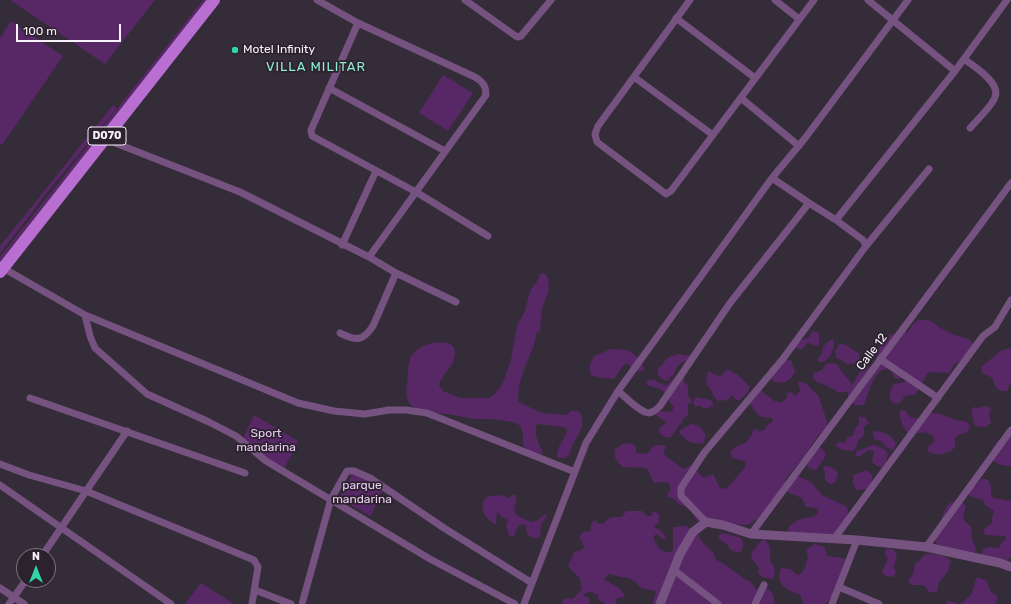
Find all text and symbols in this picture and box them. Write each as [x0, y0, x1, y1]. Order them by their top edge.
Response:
scale bar [18, 16, 123, 42]
text: 100 m [23, 24, 57, 38]
place label: Motel Infinity [243, 43, 315, 57]
marker: Motel Infinity [230, 45, 240, 55]
district label: VILLA MILITAR [266, 59, 366, 75]
road number: D070 [88, 127, 126, 145]
street label: Calle 12 [854, 331, 890, 373]
park label: Sport mandarina [236, 427, 296, 455]
park label: parque mandarina [332, 479, 392, 507]
north arrow [16, 548, 56, 588]
text: N [32, 550, 40, 563]

